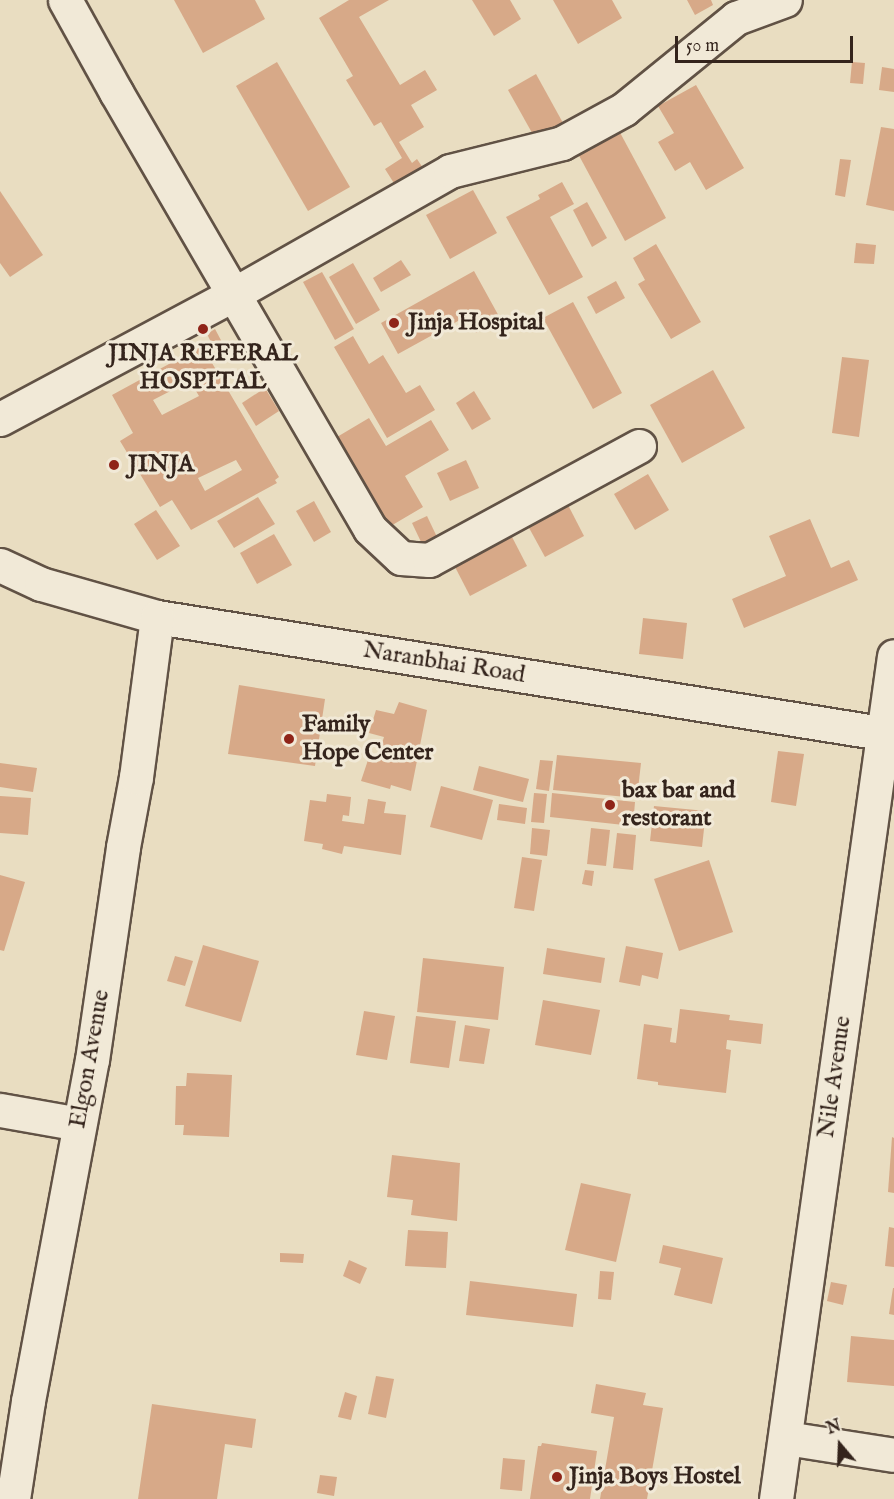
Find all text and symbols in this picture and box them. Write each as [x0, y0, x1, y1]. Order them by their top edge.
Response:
scale bar [678, 24, 856, 62]
text: 50 m [686, 35, 719, 58]
place label: Jinja Hospital [408, 309, 544, 337]
marker: Jinja Hospital [385, 314, 403, 332]
marker: JINJA REFERAL HOSPITAL [194, 320, 212, 338]
place label: JINJA REFERAL HOSPITAL [108, 340, 298, 396]
place label: JINJA [128, 451, 194, 479]
marker: JINJA [105, 456, 123, 474]
street label: Naranbhai Road [361, 636, 527, 690]
place label: Family Hope Center [302, 711, 433, 767]
marker: Family Hope Center [280, 730, 298, 748]
place label: bax bar and restorant [622, 777, 735, 833]
marker: bax bar and restorant [603, 798, 617, 812]
street label: Elgon Avenue [64, 987, 116, 1131]
street label: Nile Avenue [812, 1014, 858, 1140]
north arrow [810, 1415, 870, 1475]
text: N [824, 1416, 844, 1440]
place label: Jinja Boys Hostel [569, 1463, 741, 1491]
marker: Jinja Boys Hostel [550, 1470, 564, 1484]

